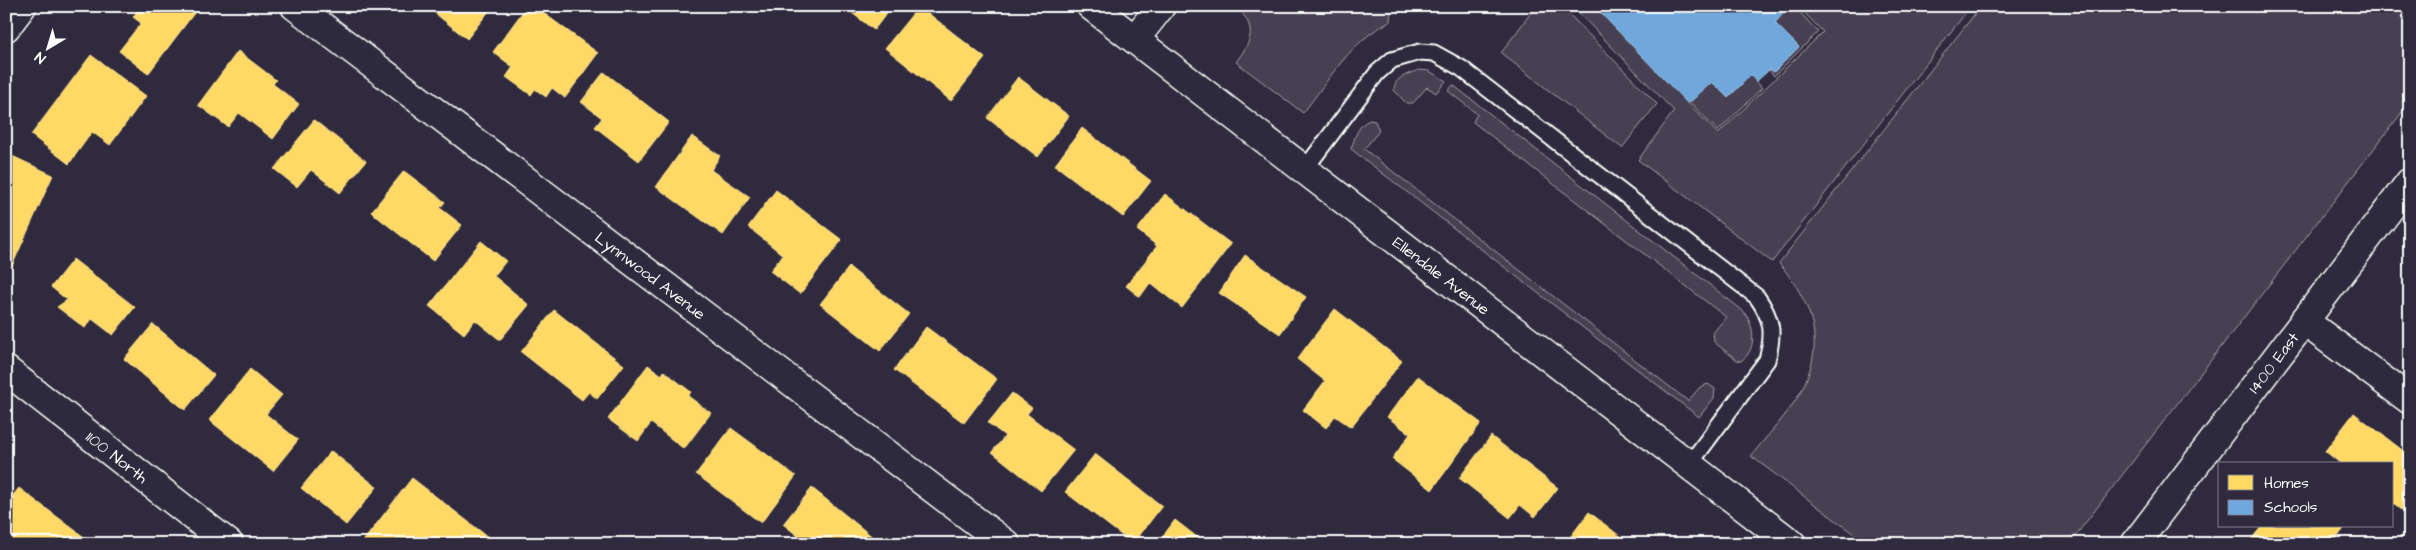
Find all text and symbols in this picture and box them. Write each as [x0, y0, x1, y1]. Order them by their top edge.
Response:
north arrow [22, 22, 72, 72]
text: N [31, 47, 50, 68]
street label: Lynnwood Avenue [590, 227, 710, 325]
street label: Ellendale Avenue [1388, 232, 1494, 320]
street label: 1400 East [2243, 327, 2304, 398]
street label: 1100 North [81, 426, 152, 489]
legend [2218, 462, 2394, 528]
text: Homes [2264, 473, 2309, 494]
text: Schools [2264, 497, 2318, 518]

